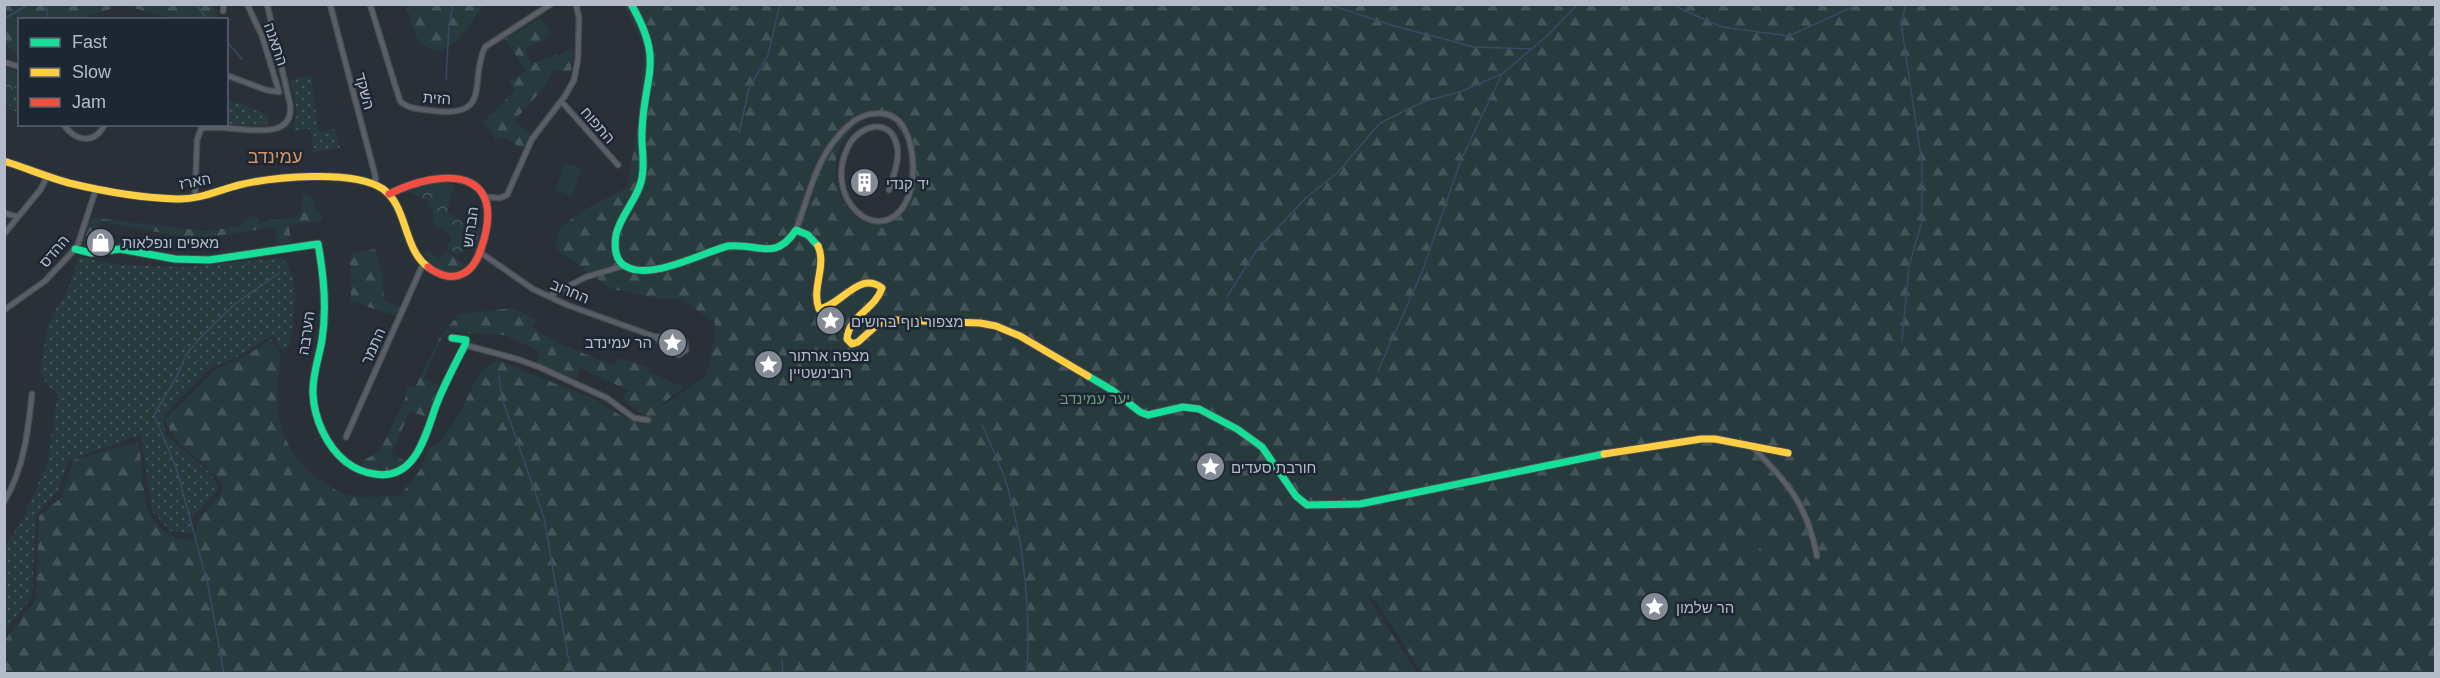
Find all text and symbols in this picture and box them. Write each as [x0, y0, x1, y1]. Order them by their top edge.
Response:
legend [18, 18, 228, 126]
street label: התאנה [261, 20, 291, 68]
text: Fast [72, 32, 107, 52]
text: Slow [72, 62, 112, 82]
street label: השקד [352, 71, 378, 111]
street label: הזית [422, 89, 452, 107]
text: Jam [72, 92, 106, 112]
street label: התפוח [578, 103, 618, 147]
district label: עמינדב [248, 147, 302, 167]
building icon: יד קנדי [849, 167, 881, 199]
street label: הארז [178, 170, 212, 192]
place label: יד קנדי [886, 175, 929, 192]
street label: הברוש [459, 205, 481, 249]
shop icon: מאפים ונפלאות [85, 226, 117, 258]
street label: ההדס [36, 231, 72, 271]
place label: מאפים ונפלאות [122, 234, 219, 251]
street label: החרוב [548, 275, 592, 307]
place icon: מצפור נוף ברושים [814, 305, 846, 337]
street label: הערבה [295, 310, 317, 356]
place label: מצפור נוף ברושים [851, 313, 964, 330]
street label: התמר [357, 325, 389, 367]
place icon: הר עמינדב [657, 326, 689, 358]
place label: הר עמינדב [585, 334, 652, 351]
place label: מצפה ארתור רובינשטיין [789, 347, 870, 381]
place icon: מצפה ארתור רובינשטיין [752, 348, 784, 380]
park label: יער עמינדב [1060, 390, 1130, 407]
place icon: חורבת סעדים [1194, 451, 1226, 483]
place label: חורבת סעדים [1231, 459, 1317, 476]
place icon: הר שלמון [1639, 591, 1671, 623]
place label: הר שלמון [1676, 599, 1734, 616]

